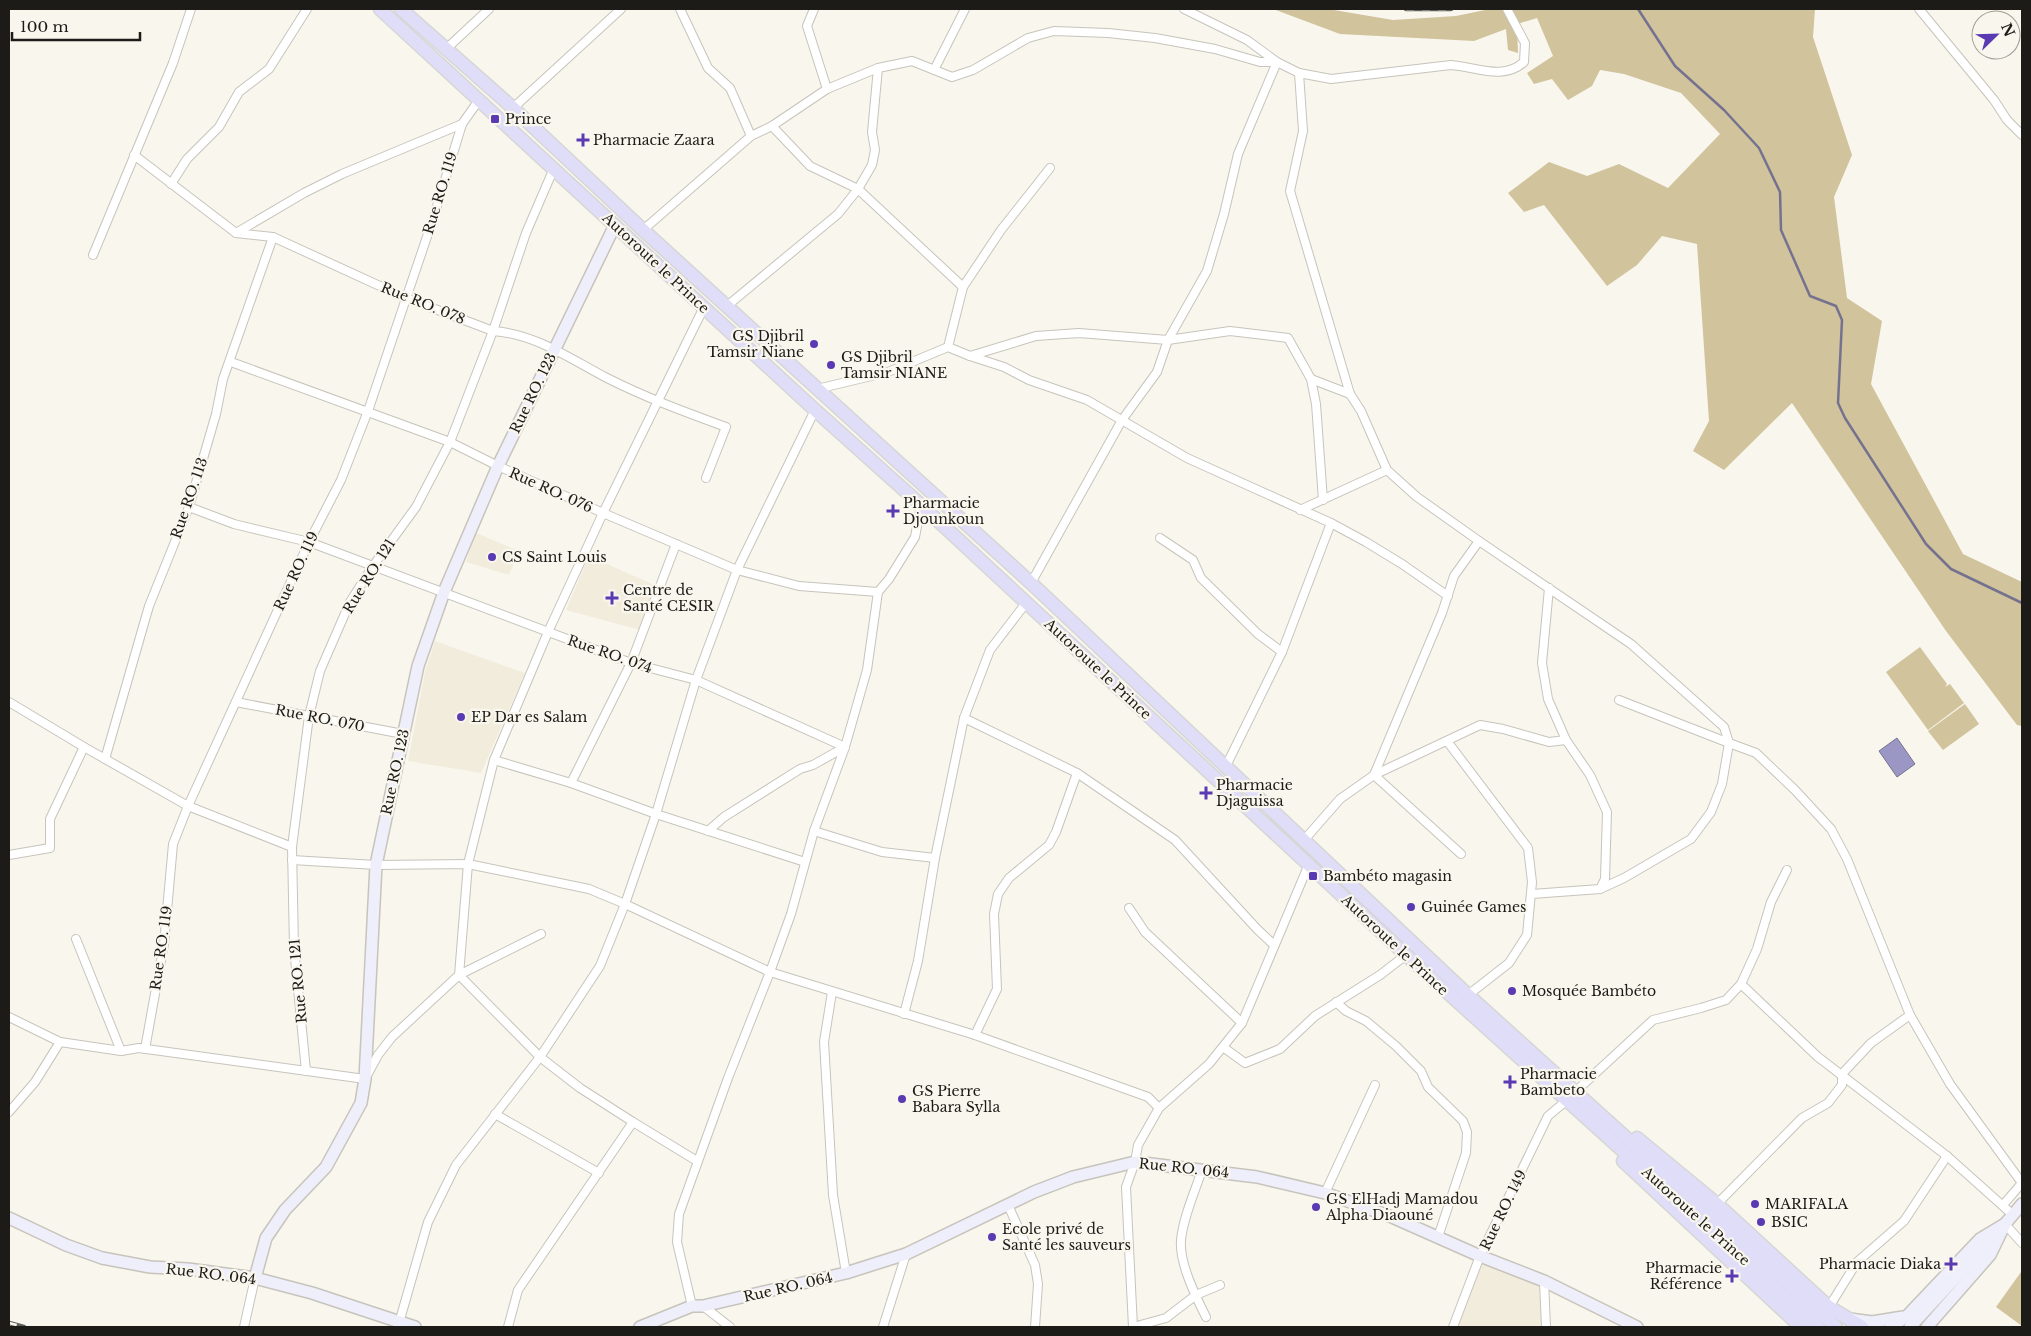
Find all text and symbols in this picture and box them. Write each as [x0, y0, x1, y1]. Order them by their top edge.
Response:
scale bar [12, 10, 140, 42]
north arrow [1971, 10, 2021, 60]
text: 100 m [20, 17, 69, 36]
text: N [1997, 20, 2019, 39]
place label: Prince [505, 110, 551, 128]
marker: Prince [489, 113, 501, 125]
place label: Pharmacie Zaara [593, 131, 715, 149]
marker: Pharmacie Zaara [577, 134, 589, 146]
street label: Rue RO. 119 [419, 150, 461, 236]
street label: Autoroute le Prince [598, 208, 713, 317]
street label: Rue RO. 078 [378, 278, 468, 328]
place label: GS Djibril Tamsir Niane [707, 327, 804, 361]
marker: GS Djibril Tamsir Niane [808, 338, 820, 350]
place label: GS Djibril Tamsir NIANE [841, 348, 947, 382]
street label: Rue RO. 123 [506, 350, 560, 436]
marker: GS Djibril Tamsir NIANE [825, 359, 837, 371]
street label: Rue RO. 113 [167, 455, 211, 541]
street label: Rue RO. 076 [506, 464, 596, 516]
place label: Pharmacie Djounkoun [903, 494, 984, 528]
marker: Pharmacie Djounkoun [887, 505, 899, 517]
street label: Rue RO. 119 [270, 529, 322, 613]
street label: Rue RO. 121 [339, 535, 399, 617]
place label: CS Saint Louis [502, 548, 607, 566]
marker: CS Saint Louis [486, 551, 498, 563]
place label: Centre de Santé CESIR [623, 581, 715, 615]
marker: Centre de Santé CESIR [605, 591, 619, 605]
street label: Autoroute le Prince [1040, 614, 1155, 723]
street label: Rue RO. 074 [565, 631, 655, 677]
street label: Rue RO. 070 [274, 700, 366, 736]
place label: EP Dar es Salam [471, 708, 587, 726]
marker: EP Dar es Salam [455, 711, 467, 723]
street label: Rue RO. 123 [377, 727, 413, 817]
place label: Pharmacie Djaguissa [1216, 776, 1293, 810]
marker: Pharmacie Djaguissa [1200, 787, 1212, 799]
place label: Bambéto magasin [1323, 867, 1452, 885]
marker: Bambéto magasin [1307, 870, 1319, 882]
street label: Autoroute le Prince [1337, 890, 1452, 999]
place label: Guinée Games [1421, 898, 1526, 916]
marker: Guinée Games [1405, 901, 1417, 913]
street label: Rue RO. 119 [146, 905, 176, 991]
street label: Rue RO. 121 [285, 938, 311, 1024]
place label: Mosquée Bambéto [1522, 982, 1656, 1000]
marker: Mosquée Bambéto [1506, 985, 1518, 997]
place label: Pharmacie Bambeto [1520, 1065, 1597, 1099]
marker: Pharmacie Bambeto [1504, 1076, 1516, 1088]
place label: GS Pierre Babara Sylla [912, 1082, 1000, 1116]
marker: GS Pierre Babara Sylla [896, 1093, 908, 1105]
street label: Rue RO. 064 [1138, 1154, 1230, 1182]
street label: Autoroute le Prince [1637, 1162, 1754, 1269]
street label: Rue RO. 149 [1476, 1167, 1530, 1253]
place label: GS ElHadj Mamadou Alpha Diaouné [1325, 1190, 1479, 1224]
place label: MARIFALA [1765, 1195, 1848, 1213]
marker: MARIFALA [1749, 1198, 1761, 1210]
marker: GS ElHadj Mamadou Alpha Diaouné [1310, 1201, 1322, 1213]
place label: BSIC [1771, 1213, 1808, 1231]
marker: BSIC [1755, 1216, 1767, 1228]
place label: Ecole privé de Santé les sauveurs [1002, 1220, 1131, 1254]
marker: Ecole privé de Santé les sauveurs [986, 1231, 998, 1243]
place label: Pharmacie Diaka [1819, 1255, 1941, 1273]
marker: Pharmacie Diaka [1945, 1258, 1957, 1270]
place label: Pharmacie Référence [1645, 1259, 1722, 1293]
street label: Rue RO. 064 [165, 1260, 257, 1288]
street label: Rue RO. 064 [742, 1268, 834, 1306]
marker: Pharmacie Référence [1726, 1270, 1738, 1282]

